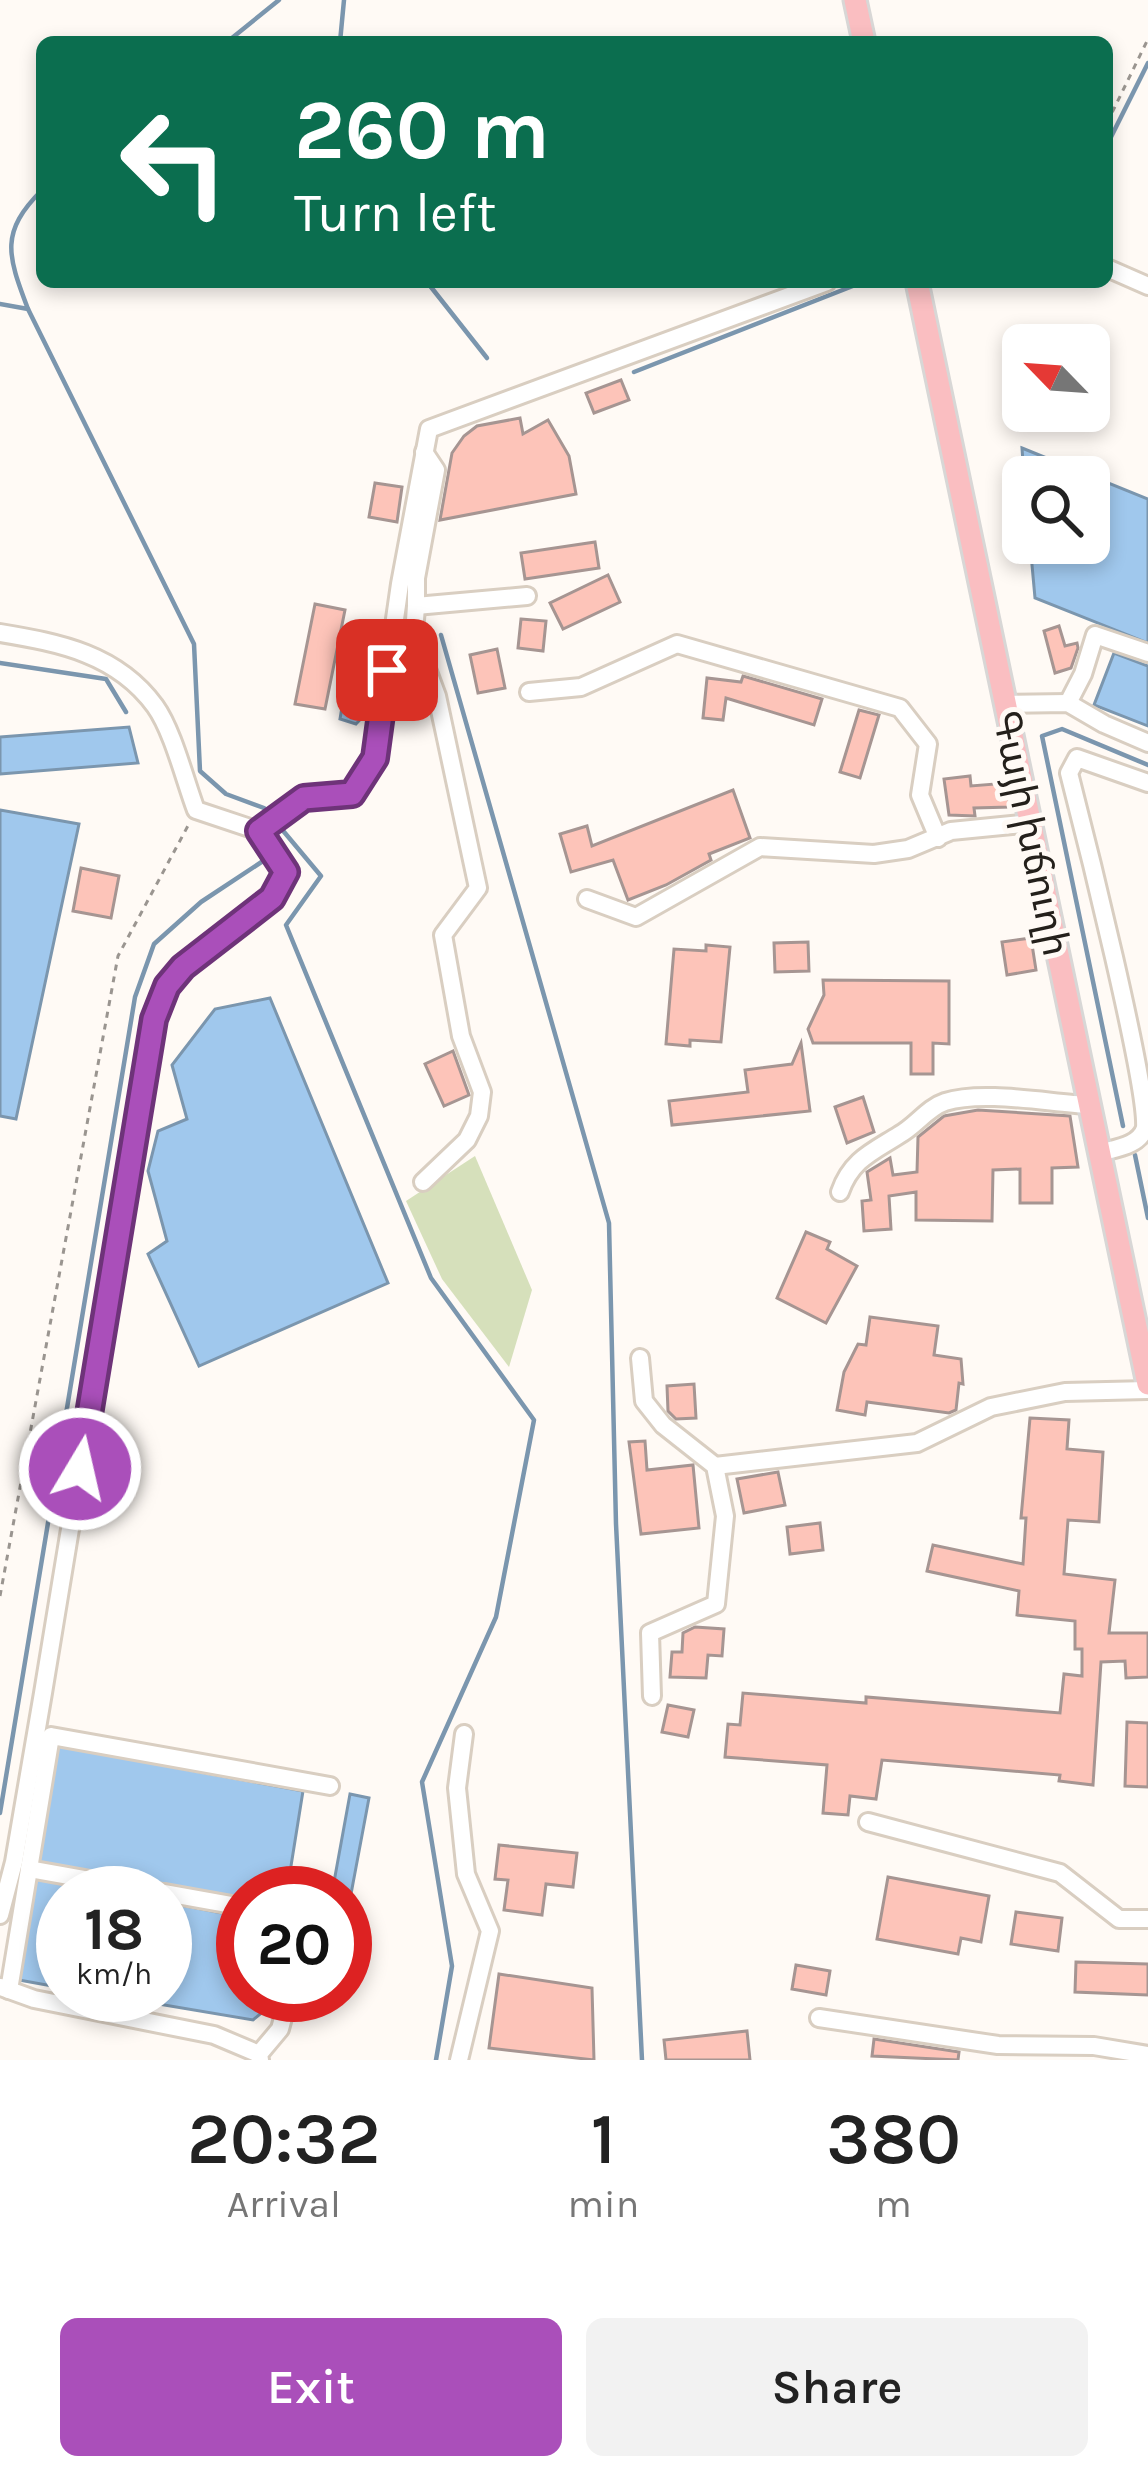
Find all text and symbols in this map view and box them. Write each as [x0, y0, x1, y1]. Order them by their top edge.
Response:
text: 260 m [294, 81, 550, 179]
icon: left [96, 84, 252, 240]
text: Turn left [294, 181, 497, 245]
north arrow [1002, 324, 1110, 432]
map controls [1002, 324, 1110, 564]
button: search [1002, 456, 1110, 564]
pin [336, 619, 438, 721]
icon: arrive [354, 637, 420, 703]
street label: Գայի խճուղի [983, 706, 1079, 960]
position arrow [17, 1406, 143, 1532]
speed limit sign: 20 [216, 1866, 372, 2022]
text: 18 [84, 1894, 144, 1964]
text: km/h [76, 1956, 152, 1992]
text: 20:32 [187, 2097, 381, 2181]
text: 1 [591, 2097, 616, 2181]
text: 380 [826, 2097, 961, 2181]
text: Arrival [227, 2181, 341, 2227]
text: min [568, 2181, 639, 2227]
text: m [875, 2181, 912, 2227]
button: Exit [60, 2318, 562, 2456]
button: Share [586, 2318, 1088, 2456]

